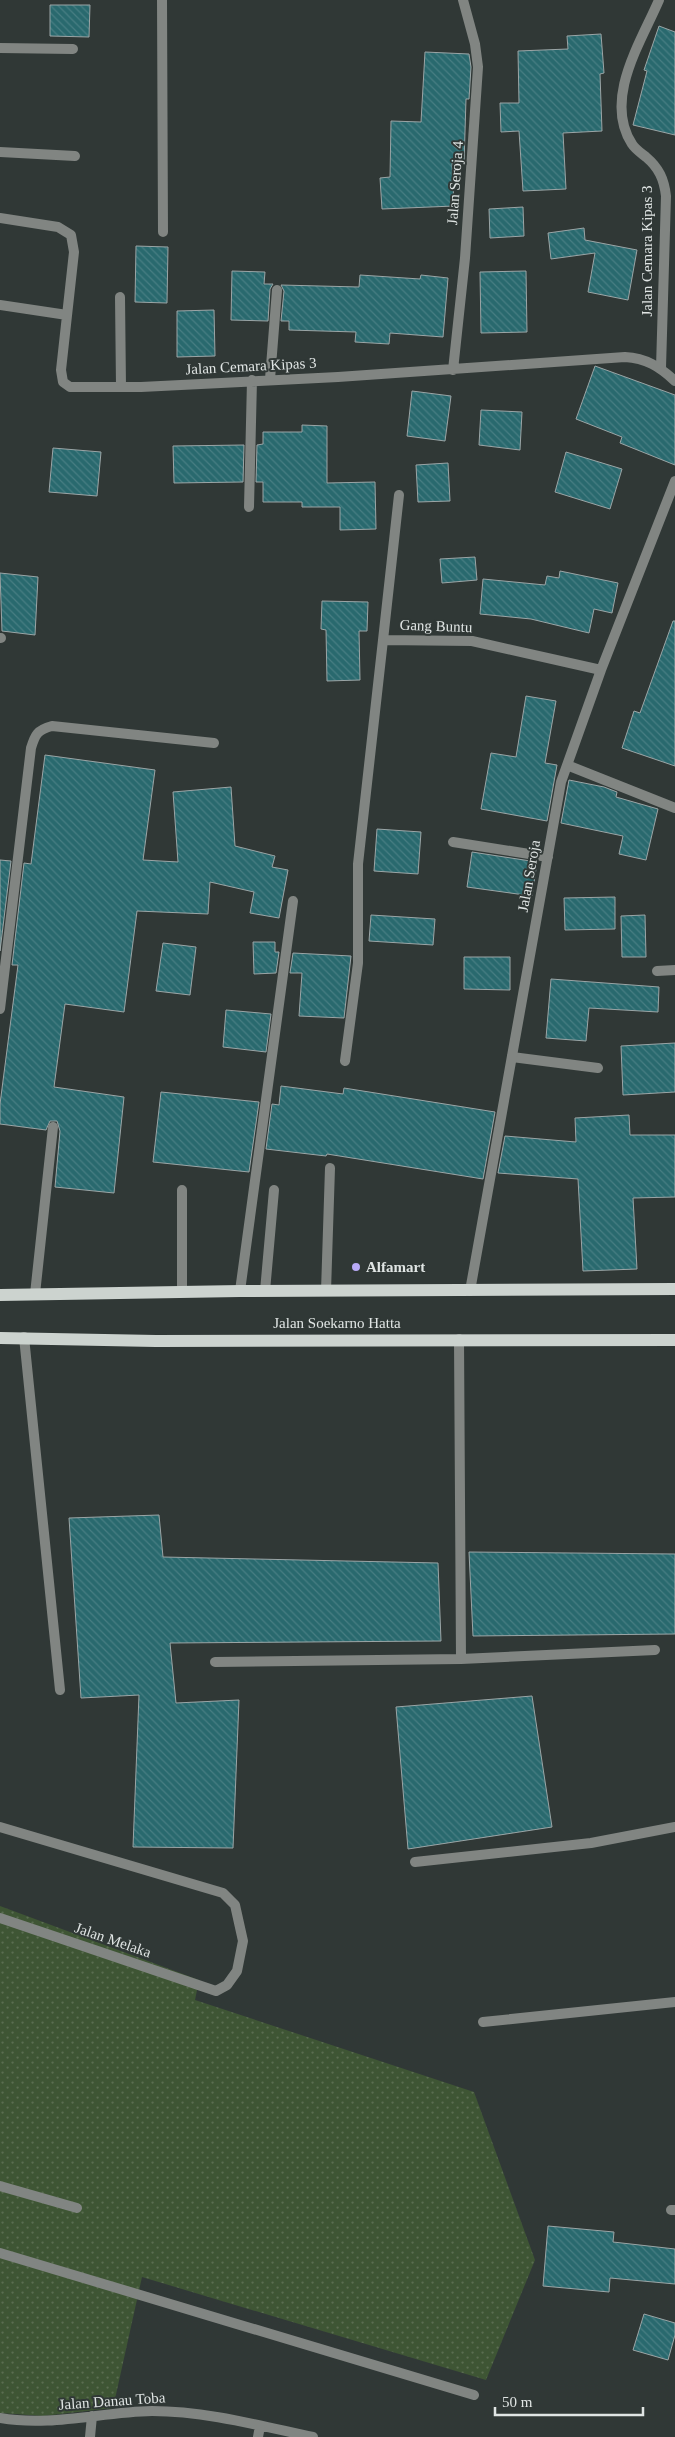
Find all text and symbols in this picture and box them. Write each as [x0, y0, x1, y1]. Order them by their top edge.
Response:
street label: Jalan Seroja 4 [444, 140, 466, 226]
street label: Jalan Cemara Kipas 3 [639, 185, 655, 317]
street label: Jalan Cemara Kipas 3 [185, 355, 317, 377]
street label: Gang Buntu [399, 617, 473, 635]
street label: Jalan Seroja [515, 838, 543, 913]
place label: Alfamart [366, 1259, 425, 1275]
marker: Alfamart [350, 1261, 362, 1273]
street label: Jalan Soekarno Hatta [273, 1315, 401, 1331]
street label: Jalan Melaka [73, 1919, 154, 1961]
scale bar [495, 2384, 642, 2416]
street label: Jalan Danau Toba [58, 2389, 166, 2413]
text: 50 m [502, 2394, 533, 2410]

